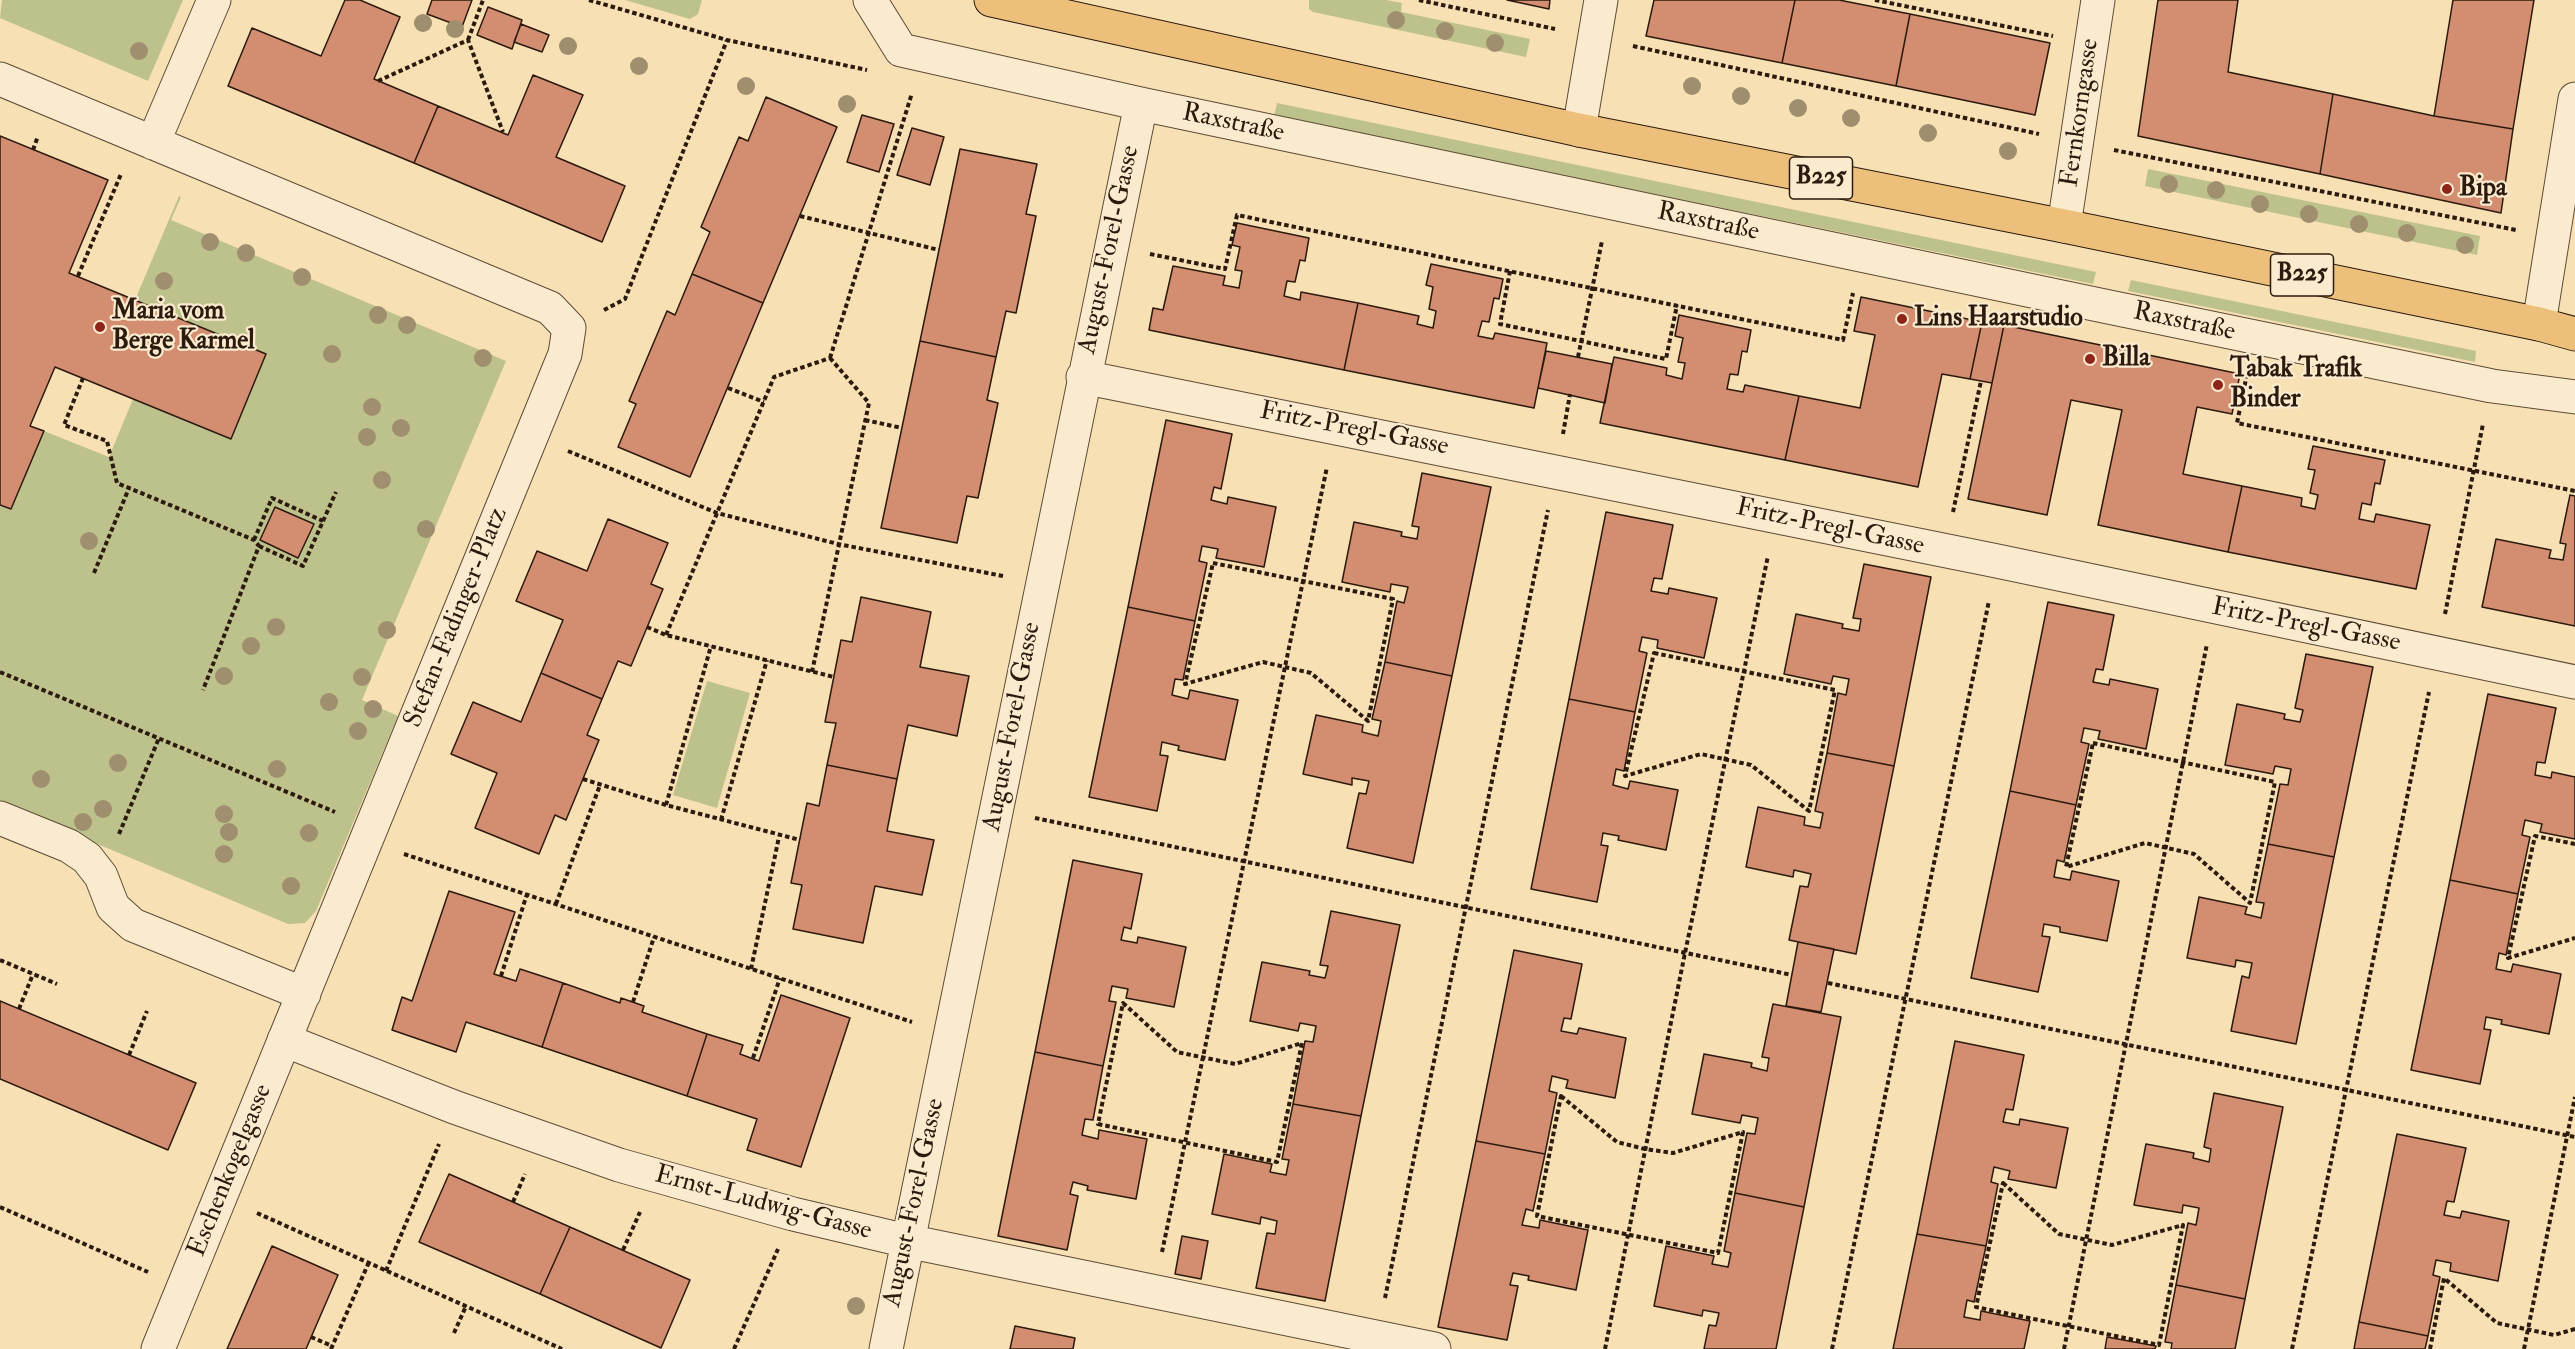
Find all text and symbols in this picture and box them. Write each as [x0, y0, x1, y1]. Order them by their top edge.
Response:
street label: Fernkorngasse [2055, 37, 2107, 189]
street label: Raxstraße [1179, 98, 1287, 150]
street label: August-Forel-Gasse [1073, 143, 1147, 357]
road number: B225 [1790, 157, 1852, 199]
place label: Bipa [2459, 173, 2507, 205]
marker: Bipa [2440, 182, 2454, 196]
street label: Raxstraße [1654, 197, 1762, 249]
road number: B225 [2270, 254, 2334, 296]
place label: Maria vom Berge Karmel [112, 296, 255, 358]
street label: Raxstraße [2130, 297, 2238, 349]
place label: Lins Haarstudio [1914, 303, 2083, 335]
marker: Lins Haarstudio [1895, 312, 1909, 326]
marker: Maria vom Berge Karmel [93, 320, 107, 334]
place label: Billa [2102, 343, 2150, 375]
marker: Billa [2083, 352, 2097, 366]
place label: Tabak Trafik Binder [2230, 354, 2362, 416]
marker: Tabak Trafik Binder [2211, 378, 2225, 392]
street label: Fritz-Pregl-Gasse [1257, 396, 1451, 464]
street label: Fritz-Pregl-Gasse [1733, 493, 1927, 563]
street label: Stefan-Fadinger-Platz [399, 503, 515, 733]
street label: Fritz-Pregl-Gasse [2209, 592, 2403, 660]
street label: August-Forel-Gasse [977, 620, 1049, 834]
street label: Eschenkogelgasse [182, 1080, 280, 1262]
street label: August-Forel-Gasse [878, 1096, 952, 1310]
street label: Ernst-Ludwig-Gasse [651, 1160, 875, 1248]

